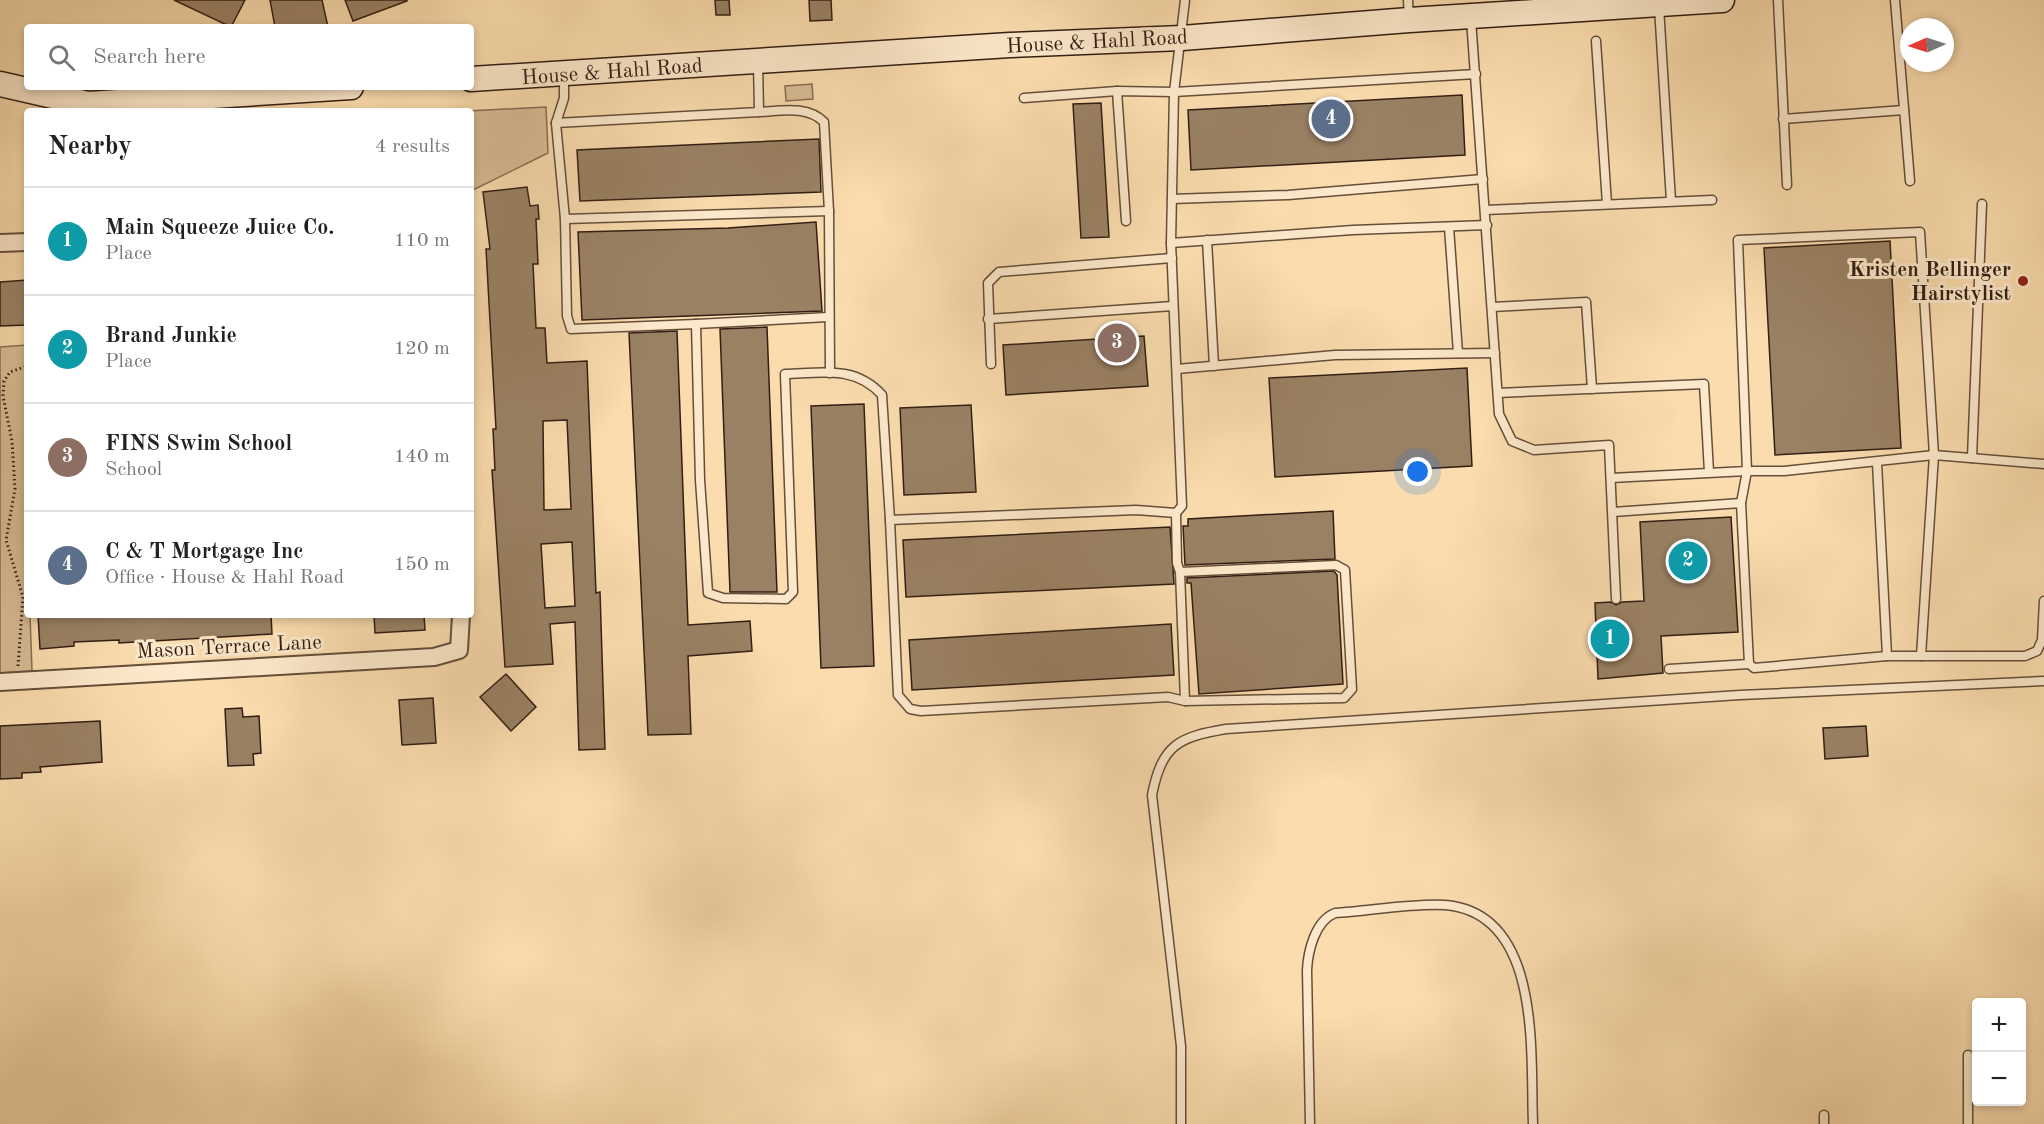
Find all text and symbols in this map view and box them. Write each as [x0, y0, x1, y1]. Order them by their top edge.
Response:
north arrow [1900, 18, 1954, 72]
search box [24, 24, 474, 90]
street label: House & Hahl Road [1006, 27, 1188, 58]
icon: search [45, 41, 78, 74]
text: Search here [93, 46, 206, 68]
street label: House & Hahl Road [521, 56, 704, 89]
pin: 4 [1312, 96, 1350, 142]
text: Nearby [48, 134, 132, 160]
text: 4 results [375, 137, 450, 157]
text: Main Squeeze Juice Co. [105, 217, 334, 239]
text: 1 [62, 231, 73, 251]
text: 110 m [394, 231, 450, 251]
text: Place [105, 244, 152, 264]
place label: Kristen Bellinger Hairstylist [1849, 260, 2011, 305]
marker: Kristen Bellinger Hairstylist [2016, 274, 2030, 288]
pin: 3 [1098, 320, 1136, 366]
text: Brand Junkie [105, 325, 237, 347]
text: 2 [62, 339, 73, 359]
text: 120 m [394, 339, 450, 359]
text: Place [105, 352, 152, 372]
text: FINS Swim School [105, 433, 292, 455]
text: 3 [62, 447, 73, 467]
text: 140 m [394, 447, 450, 467]
your location [1403, 457, 1432, 486]
text: School [105, 460, 162, 480]
pin: 2 [1668, 538, 1708, 584]
text: C & T Mortgage Inc [105, 541, 304, 563]
text: 4 [62, 555, 73, 575]
text: 150 m [394, 555, 450, 575]
text: Office · House & Hahl Road [105, 568, 344, 588]
pin: 1 [1590, 616, 1630, 662]
street label: Mason Terrace Lane [136, 632, 322, 663]
map controls [1972, 998, 2026, 1106]
button: + [1972, 998, 2026, 1052]
button: − [1972, 1052, 2026, 1106]

